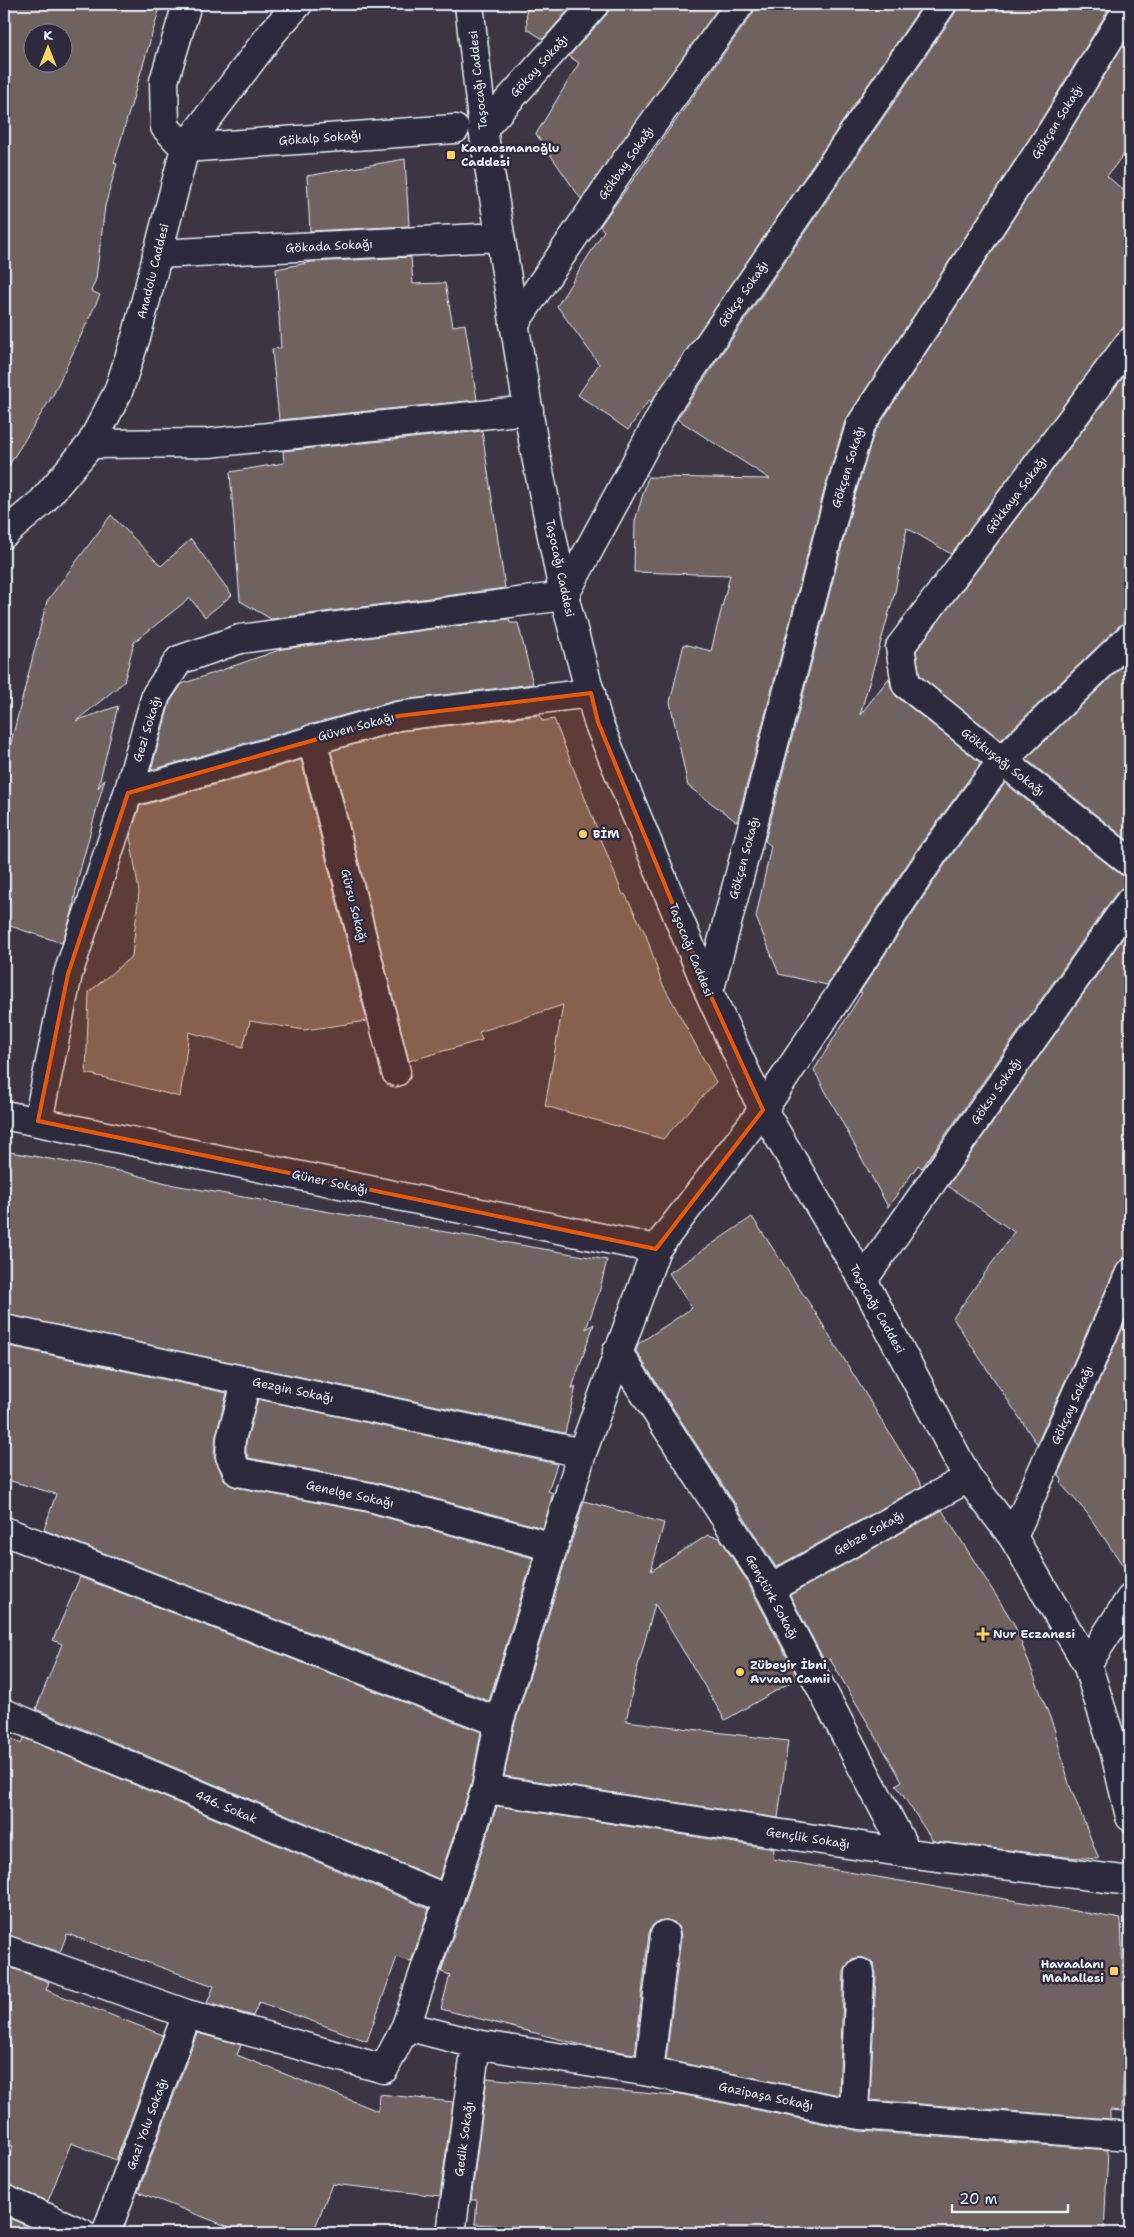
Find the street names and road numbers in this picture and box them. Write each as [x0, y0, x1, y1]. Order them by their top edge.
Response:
street label: Taşocağı Caddesi [465, 30, 491, 130]
street label: Gökay Sokağı [507, 31, 571, 101]
street label: Gökçen Sokağı [1028, 82, 1086, 162]
street label: Gökbay Sokağı [595, 123, 657, 203]
street label: Gökalp Sokağı [278, 127, 362, 149]
street label: Anadolu Caddesi [133, 222, 173, 320]
street label: Gökada Sokağı [285, 236, 373, 256]
street label: Gökçe Sokağı [714, 258, 772, 330]
street label: Gökçen Sokağı [828, 424, 868, 510]
street label: Gökkaya Sokağı [982, 453, 1050, 537]
street label: Taşocağı Caddesi [542, 518, 578, 618]
street label: Gezi Sokağı [129, 694, 165, 764]
street label: Güven Sokağı [316, 709, 396, 745]
street label: Gökkuşağı Sokağı [958, 724, 1048, 800]
street label: Gökçen Sokağı [725, 815, 763, 901]
street label: Gürsu Sokağı [337, 867, 371, 945]
street label: Taşocağı Caddesi [665, 901, 717, 999]
street label: Göksu Sokağı [967, 1055, 1025, 1127]
street label: Güner Sokağı [290, 1166, 370, 1198]
street label: Taşocağı Caddesi [846, 1262, 908, 1356]
street label: Gökçay Sokağı [1047, 1363, 1097, 1447]
street label: Gezgin Sokağı [251, 1374, 335, 1406]
street label: Genelge Sokağı [305, 1477, 395, 1511]
street label: Gebze Sokağı [831, 1507, 907, 1559]
street label: Gençtürk Sokağı [742, 1552, 802, 1642]
street label: 446. Sokak [193, 1787, 260, 1827]
street label: Gençlik Sokağı [765, 1823, 851, 1853]
street label: Gazi Yolu Sokağı [123, 2076, 171, 2172]
street label: Gazipaşa Sokağı [717, 2078, 815, 2114]
street label: Gedik Sokağı [451, 2100, 477, 2178]

